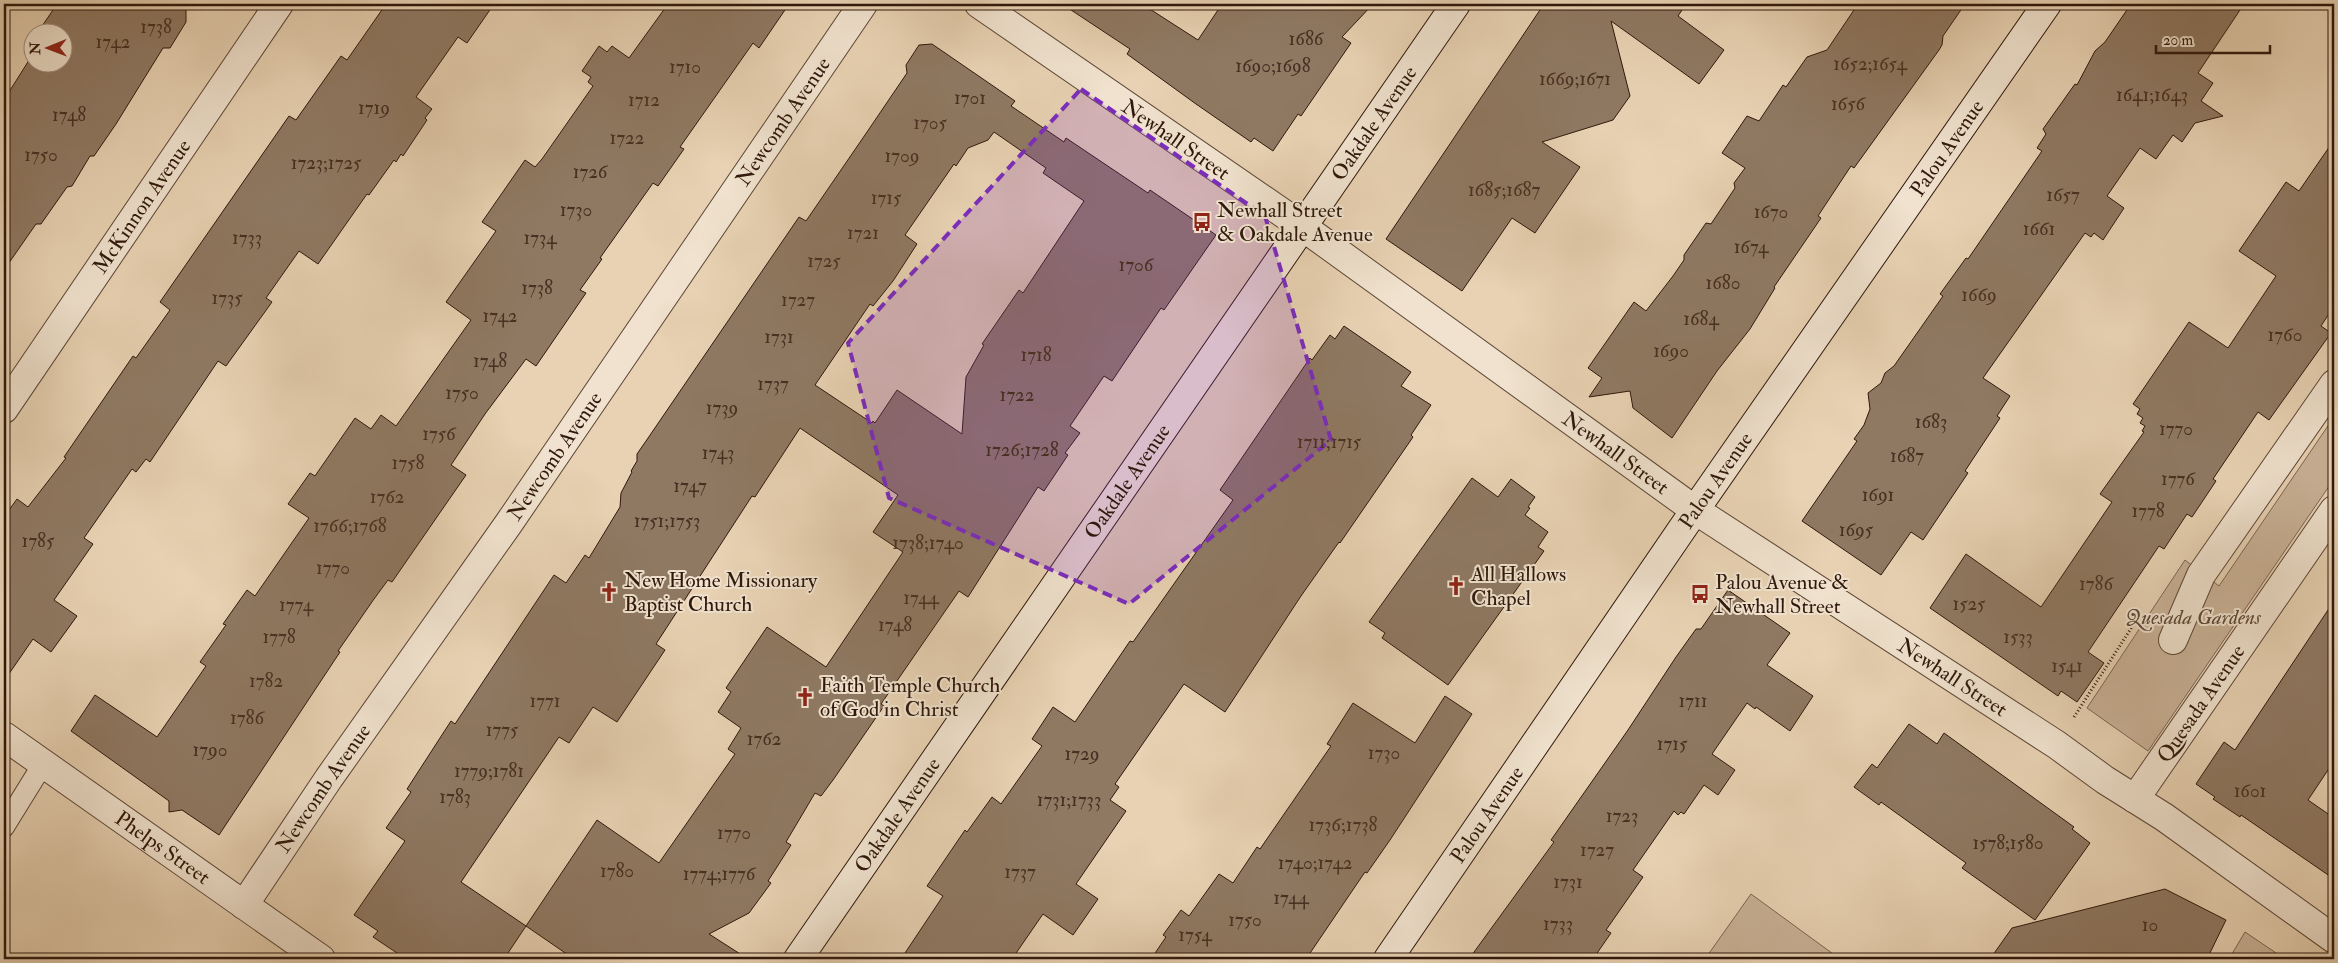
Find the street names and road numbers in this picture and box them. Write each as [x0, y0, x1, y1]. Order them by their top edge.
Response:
street label: Newcomb Avenue [730, 52, 837, 191]
street label: Oakdale Avenue [1325, 61, 1423, 186]
street label: Newhall Street [1116, 93, 1235, 187]
street label: Palou Avenue [1904, 94, 1990, 202]
street label: McKinnon Avenue [87, 134, 197, 279]
street label: Newcomb Avenue [502, 386, 609, 526]
street label: Newhall Street [1557, 405, 1674, 501]
street label: Oakdale Avenue [1078, 419, 1177, 544]
street label: Palou Avenue [1673, 427, 1759, 534]
street label: Newhall Street [1892, 632, 2013, 723]
street label: Quesada Avenue [2151, 639, 2251, 768]
street label: Newcomb Avenue [270, 719, 377, 858]
street label: Oakdale Avenue [849, 752, 947, 878]
street label: Palou Avenue [1444, 761, 1530, 869]
street label: Phelps Street [109, 805, 215, 891]

